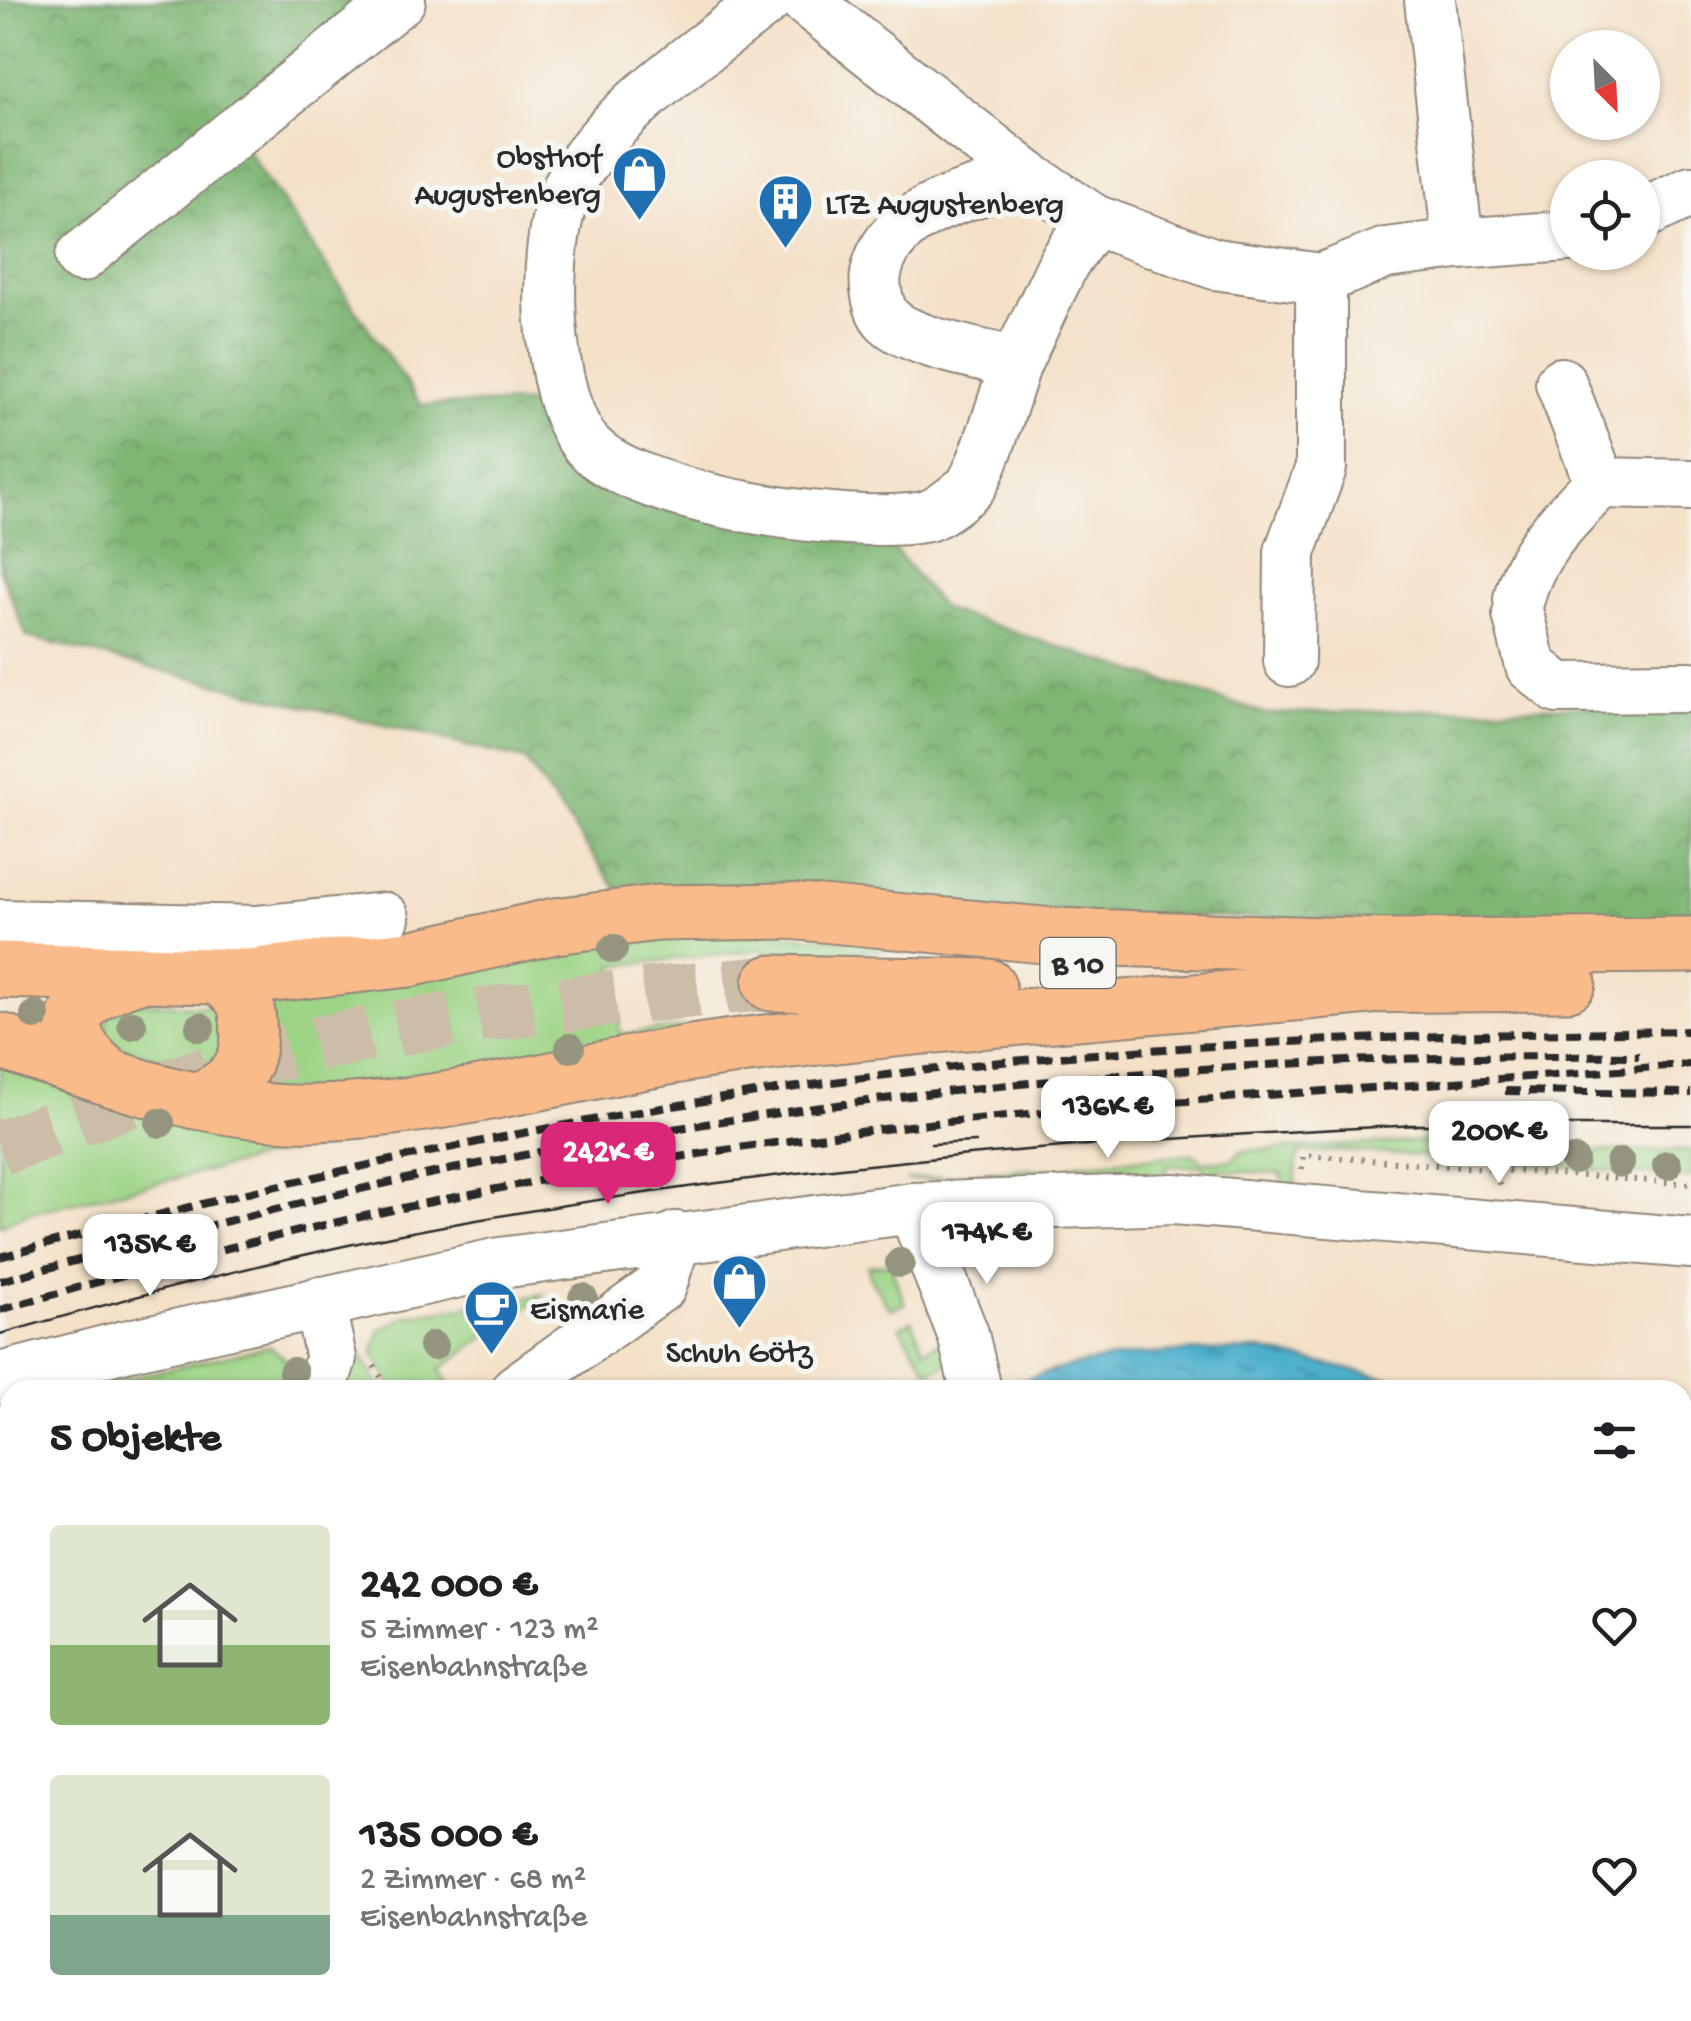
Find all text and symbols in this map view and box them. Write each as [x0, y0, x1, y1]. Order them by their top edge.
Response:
north arrow [1550, 30, 1660, 140]
map controls [1550, 30, 1660, 270]
place label: Obsthof Augustenberg [414, 141, 603, 216]
shop icon: Obsthof Augustenberg [610, 143, 670, 222]
button: locate [1550, 160, 1660, 270]
building icon: LTZ Augustenberg [756, 172, 816, 251]
place label: LTZ Augustenberg [825, 188, 1064, 226]
road number: B 10 [1040, 938, 1116, 988]
pin: 136K € [1027, 1076, 1189, 1161]
text: 136K € [1063, 1089, 1153, 1127]
pin: 200K € [1418, 1101, 1580, 1186]
text: 200K € [1451, 1114, 1547, 1152]
pin: 242K € [527, 1122, 689, 1207]
text: 242K € [563, 1135, 653, 1173]
pin: 174K € [906, 1202, 1068, 1287]
pin: 135K € [69, 1214, 231, 1299]
text: 174K € [943, 1215, 1031, 1253]
text: 135K € [105, 1227, 195, 1265]
shop icon: Schuh Götz [709, 1251, 769, 1330]
cafe icon: Eismarie [461, 1277, 521, 1356]
place label: Eismarie [530, 1293, 644, 1331]
place label: Schuh Götz [666, 1336, 813, 1374]
icon: filters [1587, 1413, 1642, 1468]
text: 5 Objekte [50, 1416, 221, 1465]
text: 242 000 € [360, 1563, 538, 1612]
icon: home [130, 1565, 250, 1685]
icon: heart [1587, 1598, 1642, 1653]
text: 5 Zimmer · 123 m² [360, 1612, 599, 1650]
text: Eisenbahnstraße [360, 1650, 587, 1688]
text: 135 000 € [360, 1813, 537, 1862]
icon: home [130, 1815, 250, 1935]
icon: heart [1587, 1848, 1642, 1903]
text: 2 Zimmer · 68 m² [360, 1862, 586, 1900]
text: Eisenbahnstraße [360, 1900, 587, 1938]

